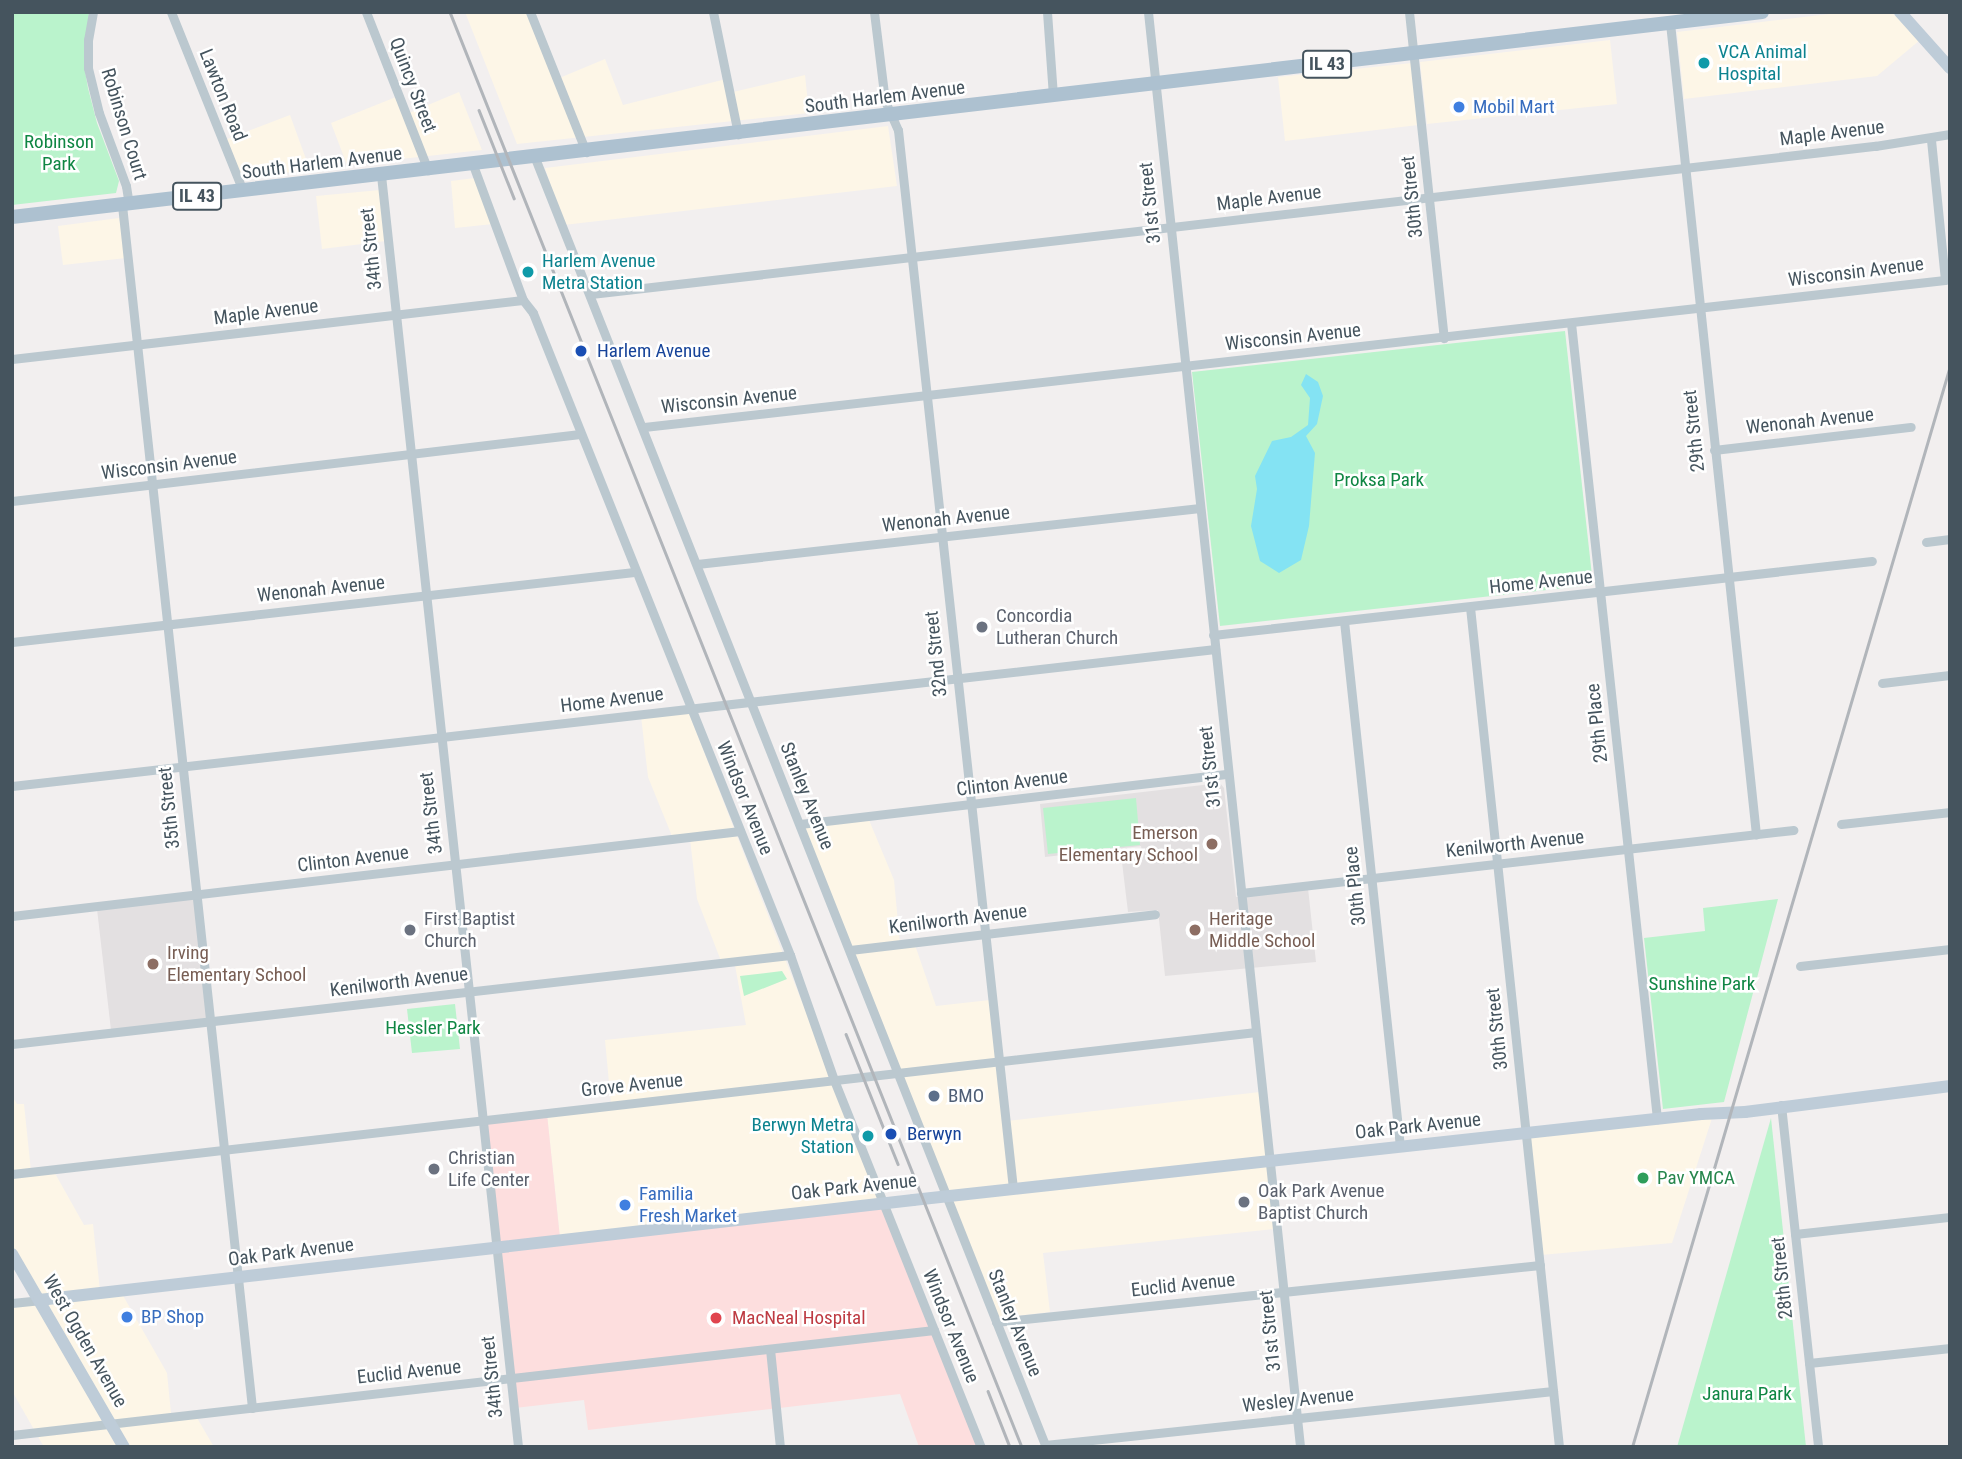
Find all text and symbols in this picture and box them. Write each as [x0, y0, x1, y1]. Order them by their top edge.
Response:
street label: Quincy Street [384, 34, 442, 136]
place label: VCA Animal Hospital [1718, 41, 1807, 85]
street label: Lawton Road [194, 46, 252, 144]
road number: IL 43 [1301, 50, 1353, 78]
marker: VCA Animal Hospital [1696, 55, 1712, 71]
street label: Robinson Court [96, 65, 152, 183]
street label: South Harlem Avenue [804, 76, 966, 118]
place label: Mobil Mart [1473, 96, 1555, 118]
marker: Mobil Mart [1451, 99, 1467, 115]
street label: Maple Avenue [1778, 115, 1886, 151]
park label: Robinson Park [24, 131, 94, 175]
street label: South Harlem Avenue [241, 142, 403, 184]
street label: 30th Street [1396, 155, 1428, 239]
street label: 31st Street [1134, 161, 1166, 245]
street label: Maple Avenue [1215, 180, 1323, 216]
road number: IL 43 [171, 182, 223, 210]
street label: 34th Street [355, 207, 387, 291]
place label: Harlem Avenue Metra Station [542, 250, 655, 294]
street label: Wisconsin Avenue [1787, 252, 1925, 292]
marker: Harlem Avenue Metra Station [520, 264, 536, 280]
street label: Maple Avenue [212, 294, 320, 330]
street label: Wisconsin Avenue [1224, 319, 1362, 355]
place label: Harlem Avenue [597, 340, 710, 362]
marker: Harlem Avenue [571, 341, 591, 361]
street label: Wisconsin Avenue [660, 382, 798, 418]
street label: 29th Street [1678, 389, 1710, 473]
street label: Wenonah Avenue [1745, 403, 1875, 439]
street label: Wisconsin Avenue [100, 445, 238, 485]
park label: Proksa Park [1334, 469, 1424, 491]
street label: Wenonah Avenue [881, 501, 1011, 537]
street label: Home Avenue [1488, 565, 1594, 599]
street label: Wenonah Avenue [256, 571, 386, 607]
place label: Concordia Lutheran Church [996, 605, 1118, 649]
street label: 32nd Street [920, 610, 952, 698]
marker: Concordia Lutheran Church [974, 619, 990, 635]
street label: Home Avenue [559, 682, 665, 718]
street label: 29th Place [1582, 682, 1612, 764]
street label: 31st Street [1194, 725, 1226, 809]
street label: Windsor Avenue [712, 738, 778, 858]
street label: Stanley Avenue [775, 739, 839, 853]
street label: Clinton Avenue [955, 765, 1069, 801]
street label: 35th Street [153, 766, 185, 850]
street label: 34th Street [415, 771, 447, 855]
place label: Emerson Elementary School [1059, 822, 1198, 866]
street label: Kenilworth Avenue [1445, 825, 1585, 863]
marker: Emerson Elementary School [1204, 836, 1220, 852]
street label: Clinton Avenue [296, 841, 410, 877]
street label: 30th Place [1340, 845, 1370, 927]
street label: Kenilworth Avenue [888, 899, 1028, 939]
place label: First Baptist Church [424, 908, 515, 952]
place label: Heritage Middle School [1209, 908, 1315, 952]
marker: First Baptist Church [402, 922, 418, 938]
marker: Heritage Middle School [1187, 922, 1203, 938]
place label: Irving Elementary School [167, 942, 306, 986]
marker: Irving Elementary School [145, 956, 161, 972]
street label: Kenilworth Avenue [329, 962, 469, 1002]
park label: Sunshine Park [1649, 973, 1755, 995]
street label: 30th Street [1481, 987, 1513, 1071]
park label: Hessler Park [385, 1017, 481, 1039]
street label: Grove Avenue [580, 1068, 684, 1102]
place label: BMO [948, 1085, 984, 1107]
marker: BMO [926, 1088, 942, 1104]
street label: Oak Park Avenue [1354, 1108, 1482, 1144]
place label: Berwyn Metra Station [752, 1114, 854, 1158]
place label: Berwyn [907, 1123, 962, 1145]
marker: Berwyn [881, 1124, 901, 1144]
marker: Berwyn Metra Station [860, 1128, 876, 1144]
place label: Christian Life Center [448, 1147, 530, 1191]
marker: Christian Life Center [426, 1161, 442, 1177]
place label: Pav YMCA [1657, 1167, 1735, 1189]
street label: Oak Park Avenue [790, 1169, 918, 1205]
marker: Pav YMCA [1635, 1170, 1651, 1186]
place label: Oak Park Avenue Baptist Church [1258, 1180, 1384, 1224]
place label: Familia Fresh Market [639, 1183, 737, 1227]
marker: Oak Park Avenue Baptist Church [1236, 1194, 1252, 1210]
marker: Familia Fresh Market [617, 1197, 633, 1213]
street label: Oak Park Avenue [227, 1233, 355, 1271]
street label: 28th Street [1766, 1236, 1798, 1320]
street label: Windsor Avenue [918, 1266, 984, 1386]
street label: Stanley Avenue [983, 1266, 1047, 1380]
street label: Euclid Avenue [1130, 1268, 1236, 1302]
street label: West Ogden Avenue [38, 1271, 132, 1411]
street label: 31st Street [1254, 1289, 1286, 1373]
place label: BP Shop [141, 1306, 204, 1328]
place label: MacNeal Hospital [732, 1307, 866, 1329]
marker: MacNeal Hospital [706, 1308, 726, 1328]
marker: BP Shop [119, 1309, 135, 1325]
street label: 34th Street [476, 1335, 508, 1419]
street label: Euclid Avenue [356, 1355, 462, 1389]
street label: Wesley Avenue [1241, 1383, 1355, 1417]
park label: Janura Park [1702, 1383, 1792, 1405]

